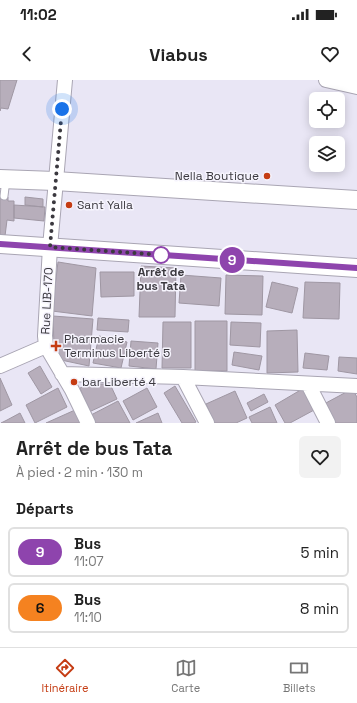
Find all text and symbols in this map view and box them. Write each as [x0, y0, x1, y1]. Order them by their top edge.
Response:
text: 11:02 [20, 5, 57, 24]
icon: back [16, 43, 38, 65]
text: Viabus [149, 43, 208, 66]
icon: heart [319, 43, 341, 65]
map controls [309, 92, 345, 172]
button: locate [309, 92, 345, 128]
your location [52, 99, 72, 119]
button: layers [309, 136, 345, 172]
place label: Nella Boutique [175, 168, 259, 184]
marker: Nella Boutique [262, 171, 272, 181]
place label: Sant Yalla [77, 197, 133, 213]
marker: Sant Yalla [64, 200, 74, 210]
marker: Arrêt de bus Tata [152, 246, 170, 264]
line badge: 9 [219, 247, 245, 273]
text: 9 [228, 251, 236, 269]
place label: Arrêt de bus Tata [137, 264, 186, 294]
street label: Rue LIB-170 [37, 267, 57, 335]
place label: Pharmacie Terminus Liberté 5 [64, 331, 170, 361]
marker: Pharmacie Terminus Liberté 5 [51, 341, 61, 351]
place label: bar Liberté 4 [82, 374, 157, 390]
marker: bar Liberté 4 [69, 377, 79, 387]
text: Arrêt de bus Tata [16, 436, 172, 461]
button: heart [299, 436, 341, 478]
text: À pied · 2 min · 130 m [16, 464, 143, 481]
text: Départs [16, 499, 74, 518]
text: Bus [74, 534, 101, 553]
text: 9 [36, 543, 44, 561]
text: 5 min [300, 543, 339, 562]
text: 11:07 [74, 553, 104, 570]
text: Bus [74, 590, 101, 609]
text: 6 [36, 599, 44, 617]
text: 8 min [300, 599, 339, 618]
text: 11:10 [74, 609, 102, 626]
tab: Itinéraire [41, 657, 89, 695]
tab: Carte [171, 657, 200, 695]
tab: Billets [283, 657, 316, 695]

